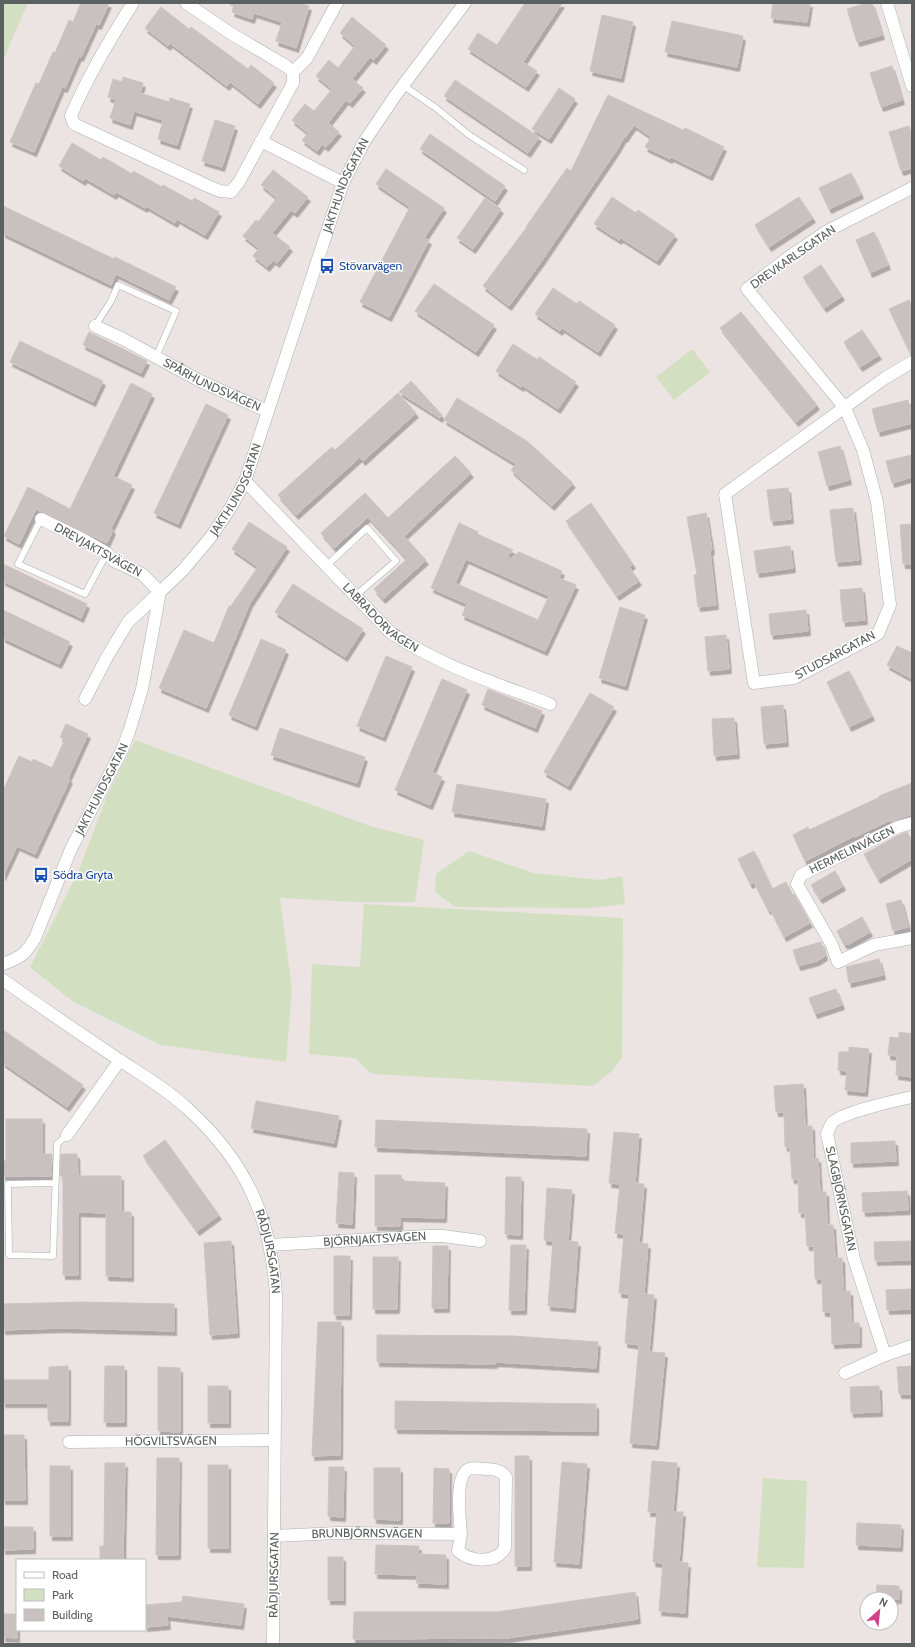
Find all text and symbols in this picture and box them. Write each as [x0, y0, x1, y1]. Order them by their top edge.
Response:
street label: JAKTHUNDSGATAN [319, 135, 372, 235]
street label: DREVKARLSGATAN [747, 222, 838, 292]
bus stop icon: Stövarvägen [318, 257, 336, 275]
place label: Stövarvägen [339, 258, 402, 273]
street label: SPÅRHUNDSVÄGEN [161, 354, 263, 414]
street label: JAKTHUNDSGATAN [205, 441, 264, 539]
street label: DREVJAKTSVÄGEN [52, 519, 145, 580]
street label: LABRADORVÄGEN [340, 579, 422, 655]
street label: STUDSARGATAN [792, 627, 878, 682]
street label: JAKTHUNDSGATAN [71, 741, 131, 838]
street label: HERMELINVÄGEN [807, 822, 897, 877]
bus stop icon: Södra Gryta [32, 866, 50, 884]
place label: Södra Gryta [53, 867, 113, 882]
street label: SLAGBJÖRNSGATAN [823, 1145, 860, 1252]
street label: RÅDJURSGATAN [252, 1207, 284, 1294]
street label: BJÖRNJAKTSVÄGEN [323, 1228, 427, 1249]
street label: HÖGVILTSVÄGEN [125, 1433, 217, 1448]
street label: BRUNBJÖRNSVÄGEN [311, 1525, 422, 1541]
street label: RÅDJURSGATAN [265, 1532, 282, 1618]
legend [16, 1559, 146, 1631]
text: Road [52, 1567, 78, 1582]
text: Park [52, 1587, 74, 1602]
north arrow [859, 1591, 899, 1631]
text: N [877, 1594, 890, 1610]
text: Building [52, 1607, 94, 1622]

